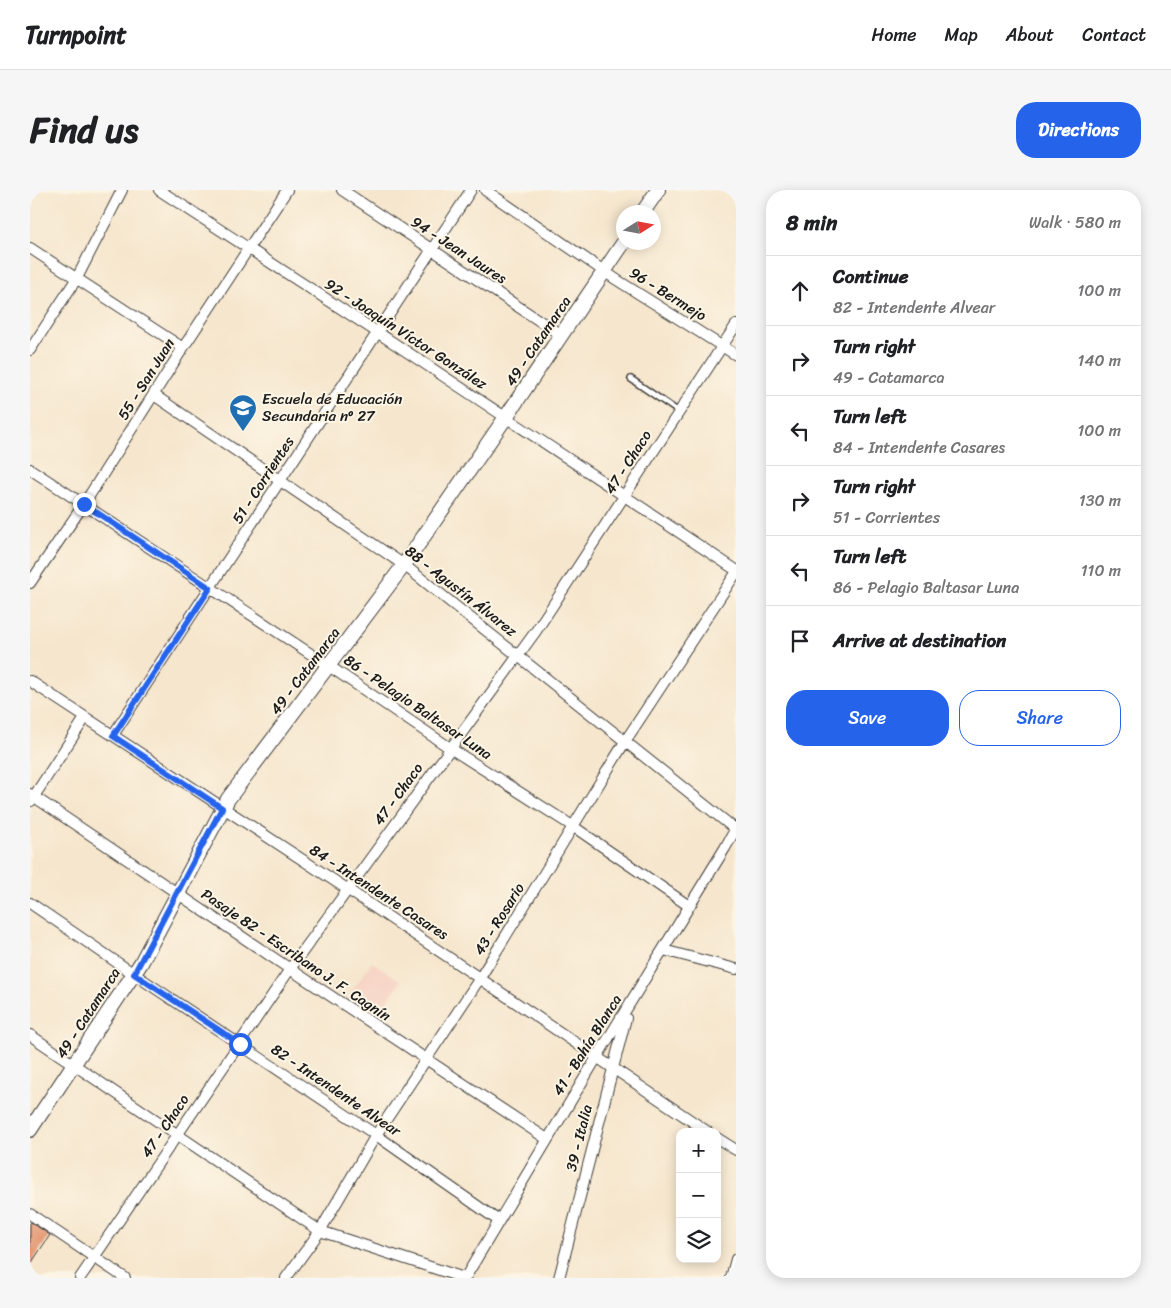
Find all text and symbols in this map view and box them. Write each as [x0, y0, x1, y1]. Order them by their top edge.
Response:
text: Turnpoint [25, 14, 127, 56]
text: Home [872, 19, 917, 51]
text: Map [945, 19, 978, 51]
text: About [1006, 19, 1054, 51]
text: Contact [1082, 19, 1146, 51]
text: Find us [30, 99, 138, 161]
button: Directions [1016, 102, 1141, 158]
text: 8 min [786, 204, 837, 242]
north arrow [616, 205, 661, 250]
text: Walk · 580 m [1029, 208, 1121, 237]
street label: 94 - Jean Jaures [406, 209, 513, 291]
street label: 96 - Bermejo [624, 260, 712, 328]
text: Continue [833, 260, 909, 293]
street label: 92 - Joaquín Víctor González [319, 272, 493, 397]
text: 100 m [1077, 276, 1121, 305]
icon: ahead [786, 277, 814, 305]
street label: 49 - Catamarca [498, 290, 578, 392]
text: 82 - Intendente Alvear [833, 293, 995, 322]
text: Turn right [833, 330, 915, 363]
street label: 55 - San Juan [110, 333, 182, 425]
text: 140 m [1078, 346, 1121, 375]
icon: right [786, 347, 814, 375]
text: 49 - Catamarca [833, 363, 945, 392]
place label: Escuela de Educación Secundaria nº 27 [262, 386, 402, 429]
school or university icon: Escuela de Educación Secundaria nº 27 [228, 393, 258, 432]
text: Turn left [833, 400, 906, 433]
text: 100 m [1077, 416, 1121, 445]
icon: left [786, 417, 814, 445]
street label: 47 - Chaco [597, 424, 659, 500]
street label: 51 - Corrientes [225, 431, 301, 529]
text: 84 - Intendente Casares [833, 433, 1005, 462]
text: Turn right [833, 470, 915, 503]
text: 130 m [1079, 486, 1121, 515]
icon: right [786, 487, 814, 515]
route end [73, 493, 96, 516]
text: 51 - Corrientes [833, 503, 940, 532]
street label: 88 - Agustín Álvarez [399, 539, 524, 644]
text: Turn left [833, 540, 906, 573]
text: 110 m [1081, 556, 1121, 585]
icon: left [786, 557, 814, 585]
text: 86 - Pelagio Baltasar Luna [833, 573, 1019, 602]
street label: 49 - Catamarca [263, 621, 347, 721]
text: Arrive at destination [833, 624, 1006, 657]
icon: arrive [786, 627, 814, 655]
street label: 86 - Pelagio Baltasar Luna [338, 647, 498, 767]
button: Save [786, 690, 949, 746]
button: Share [959, 690, 1121, 746]
street label: 47 - Chaco [366, 757, 430, 831]
street label: 84 - Intendente Casares [304, 837, 454, 947]
street label: 43 - Rosario [466, 877, 532, 960]
street label: Pasaje 82 - Escribano J. F. Cagnín [196, 882, 396, 1028]
street label: 49 - Catamarca [49, 962, 128, 1064]
street label: 41 - Bahía Blanca [545, 989, 629, 1101]
route start [229, 1033, 252, 1056]
street label: 82 - Intendente Alvear [266, 1037, 407, 1144]
street label: 47 - Chaco [134, 1088, 196, 1163]
street label: 39 - Italia [558, 1101, 600, 1174]
map controls [676, 1128, 721, 1263]
button: + [676, 1128, 721, 1173]
button: − [676, 1173, 721, 1218]
button: layers [676, 1218, 721, 1263]

